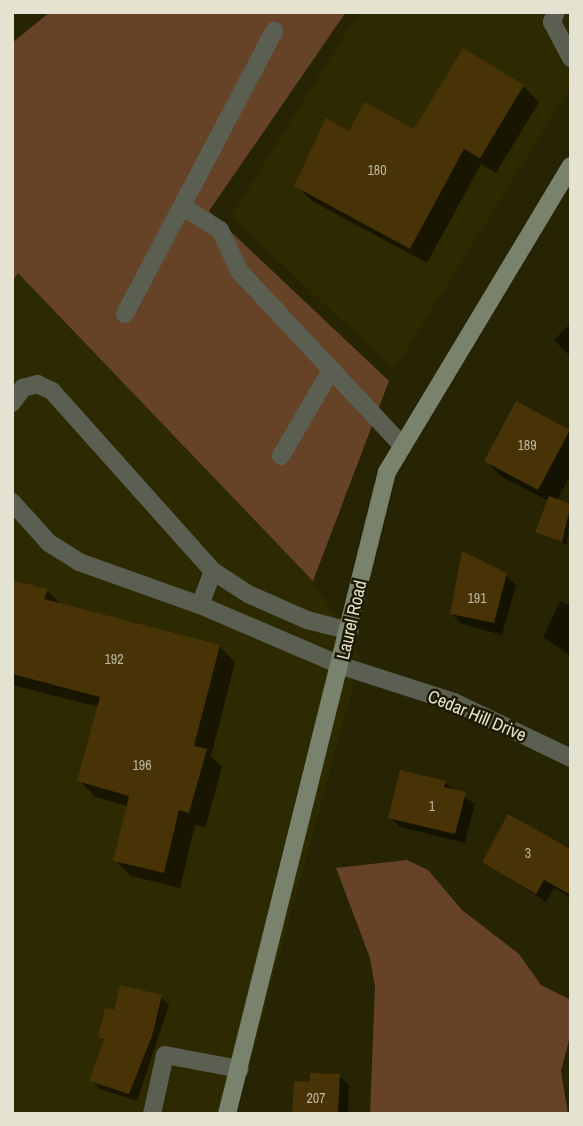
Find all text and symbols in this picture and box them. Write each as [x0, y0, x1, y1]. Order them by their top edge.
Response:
house number: 180 [367, 162, 387, 178]
house number: 189 [517, 437, 537, 453]
street label: Laurel Road [332, 578, 372, 662]
house number: 191 [467, 590, 487, 606]
house number: 192 [104, 651, 124, 667]
street label: Cedar Hill Drive [424, 686, 530, 746]
house number: 196 [132, 757, 152, 773]
house number: 1 [429, 798, 435, 814]
house number: 3 [525, 845, 531, 861]
house number: 207 [306, 1090, 326, 1106]

